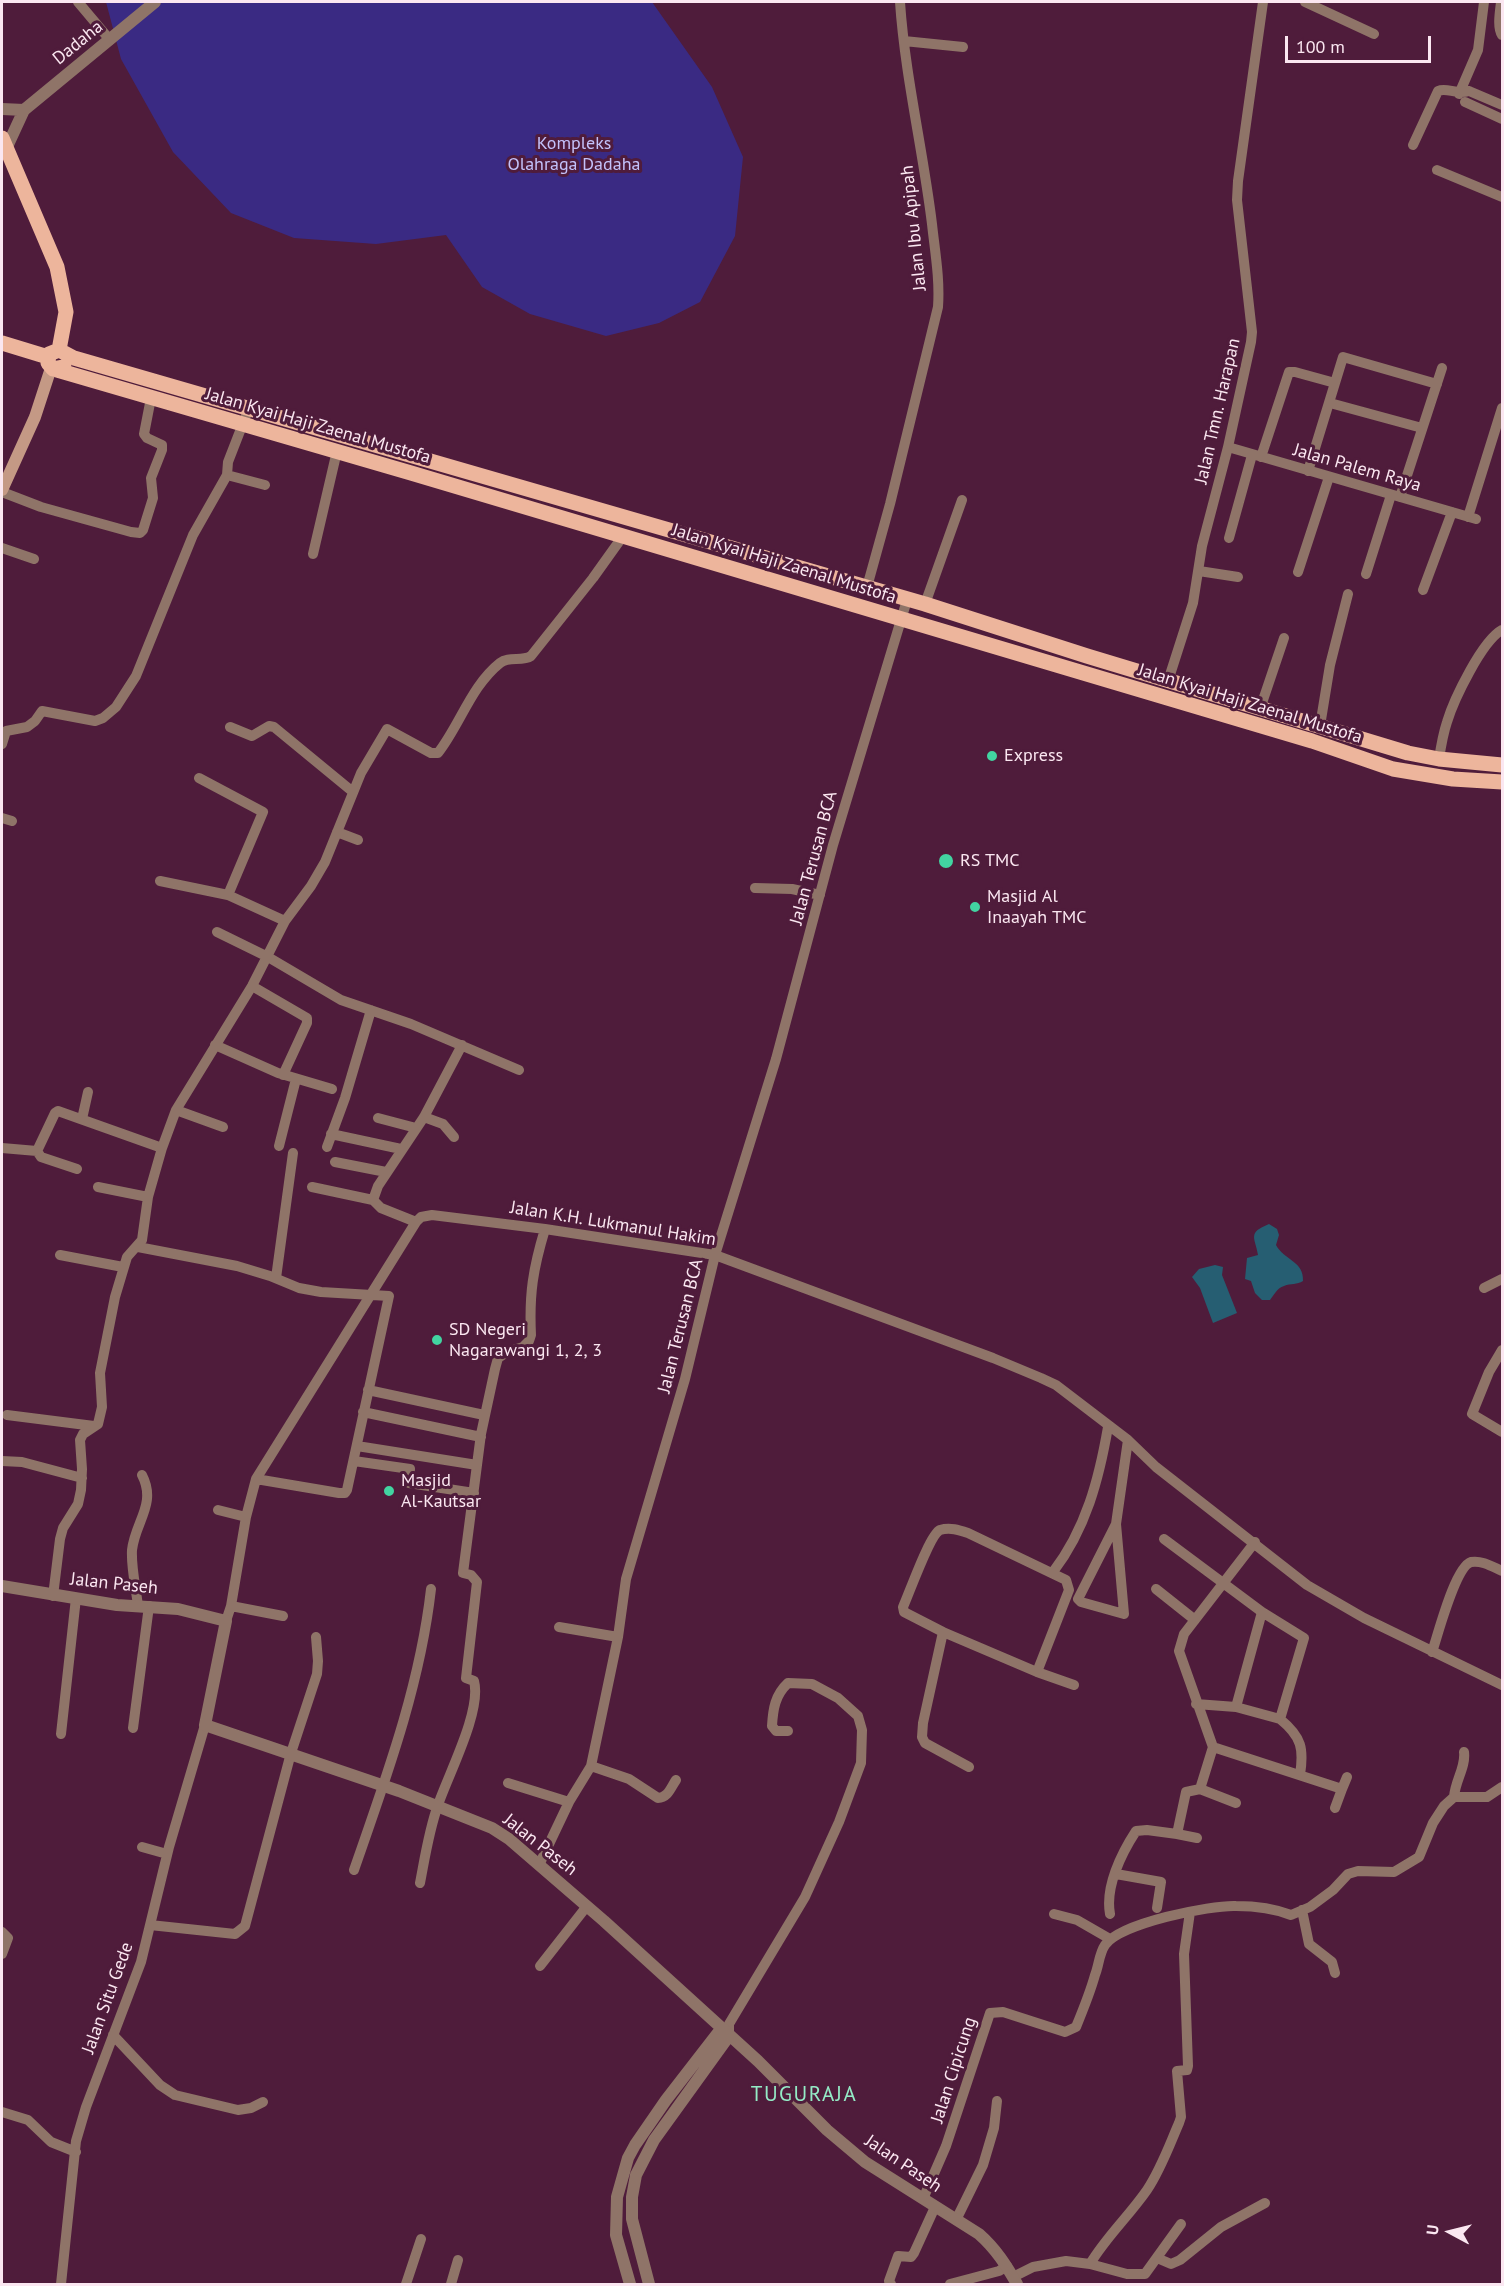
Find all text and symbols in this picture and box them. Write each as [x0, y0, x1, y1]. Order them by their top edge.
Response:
street label: Dadaha [49, 16, 107, 70]
scale bar [1288, 24, 1434, 62]
text: 100 m [1296, 35, 1345, 58]
park label: Kompleks Olahraga Dadaha [508, 133, 640, 176]
street label: Jalan Ibu Apipah [897, 164, 931, 292]
street label: Jalan Tmn. Harapan [1191, 336, 1245, 486]
street label: Jalan Kyai Haji Zaenal Mustofa [203, 383, 433, 469]
street label: Jalan Palem Raya [1291, 439, 1423, 497]
street label: Jalan Kyai Haji Zaenal Mustofa [669, 520, 899, 608]
street label: Jalan Kyai Haji Zaenal Mustofa [1135, 660, 1365, 748]
place label: Express [1004, 745, 1063, 767]
marker: Express [985, 749, 999, 763]
street label: Jalan Terusan BCA [786, 789, 842, 927]
place label: RS TMC [960, 850, 1020, 872]
marker: RS TMC [937, 852, 955, 870]
place label: Masjid Al Inaayah TMC [987, 886, 1086, 928]
marker: Masjid Al Inaayah TMC [968, 900, 982, 914]
street label: Jalan K.H. Lukmanul Hakim [509, 1197, 717, 1251]
street label: Jalan Terusan BCA [654, 1257, 708, 1395]
place label: SD Negeri Nagarawangi 1, 2, 3 [449, 1319, 602, 1362]
marker: SD Negeri Nagarawangi 1, 2, 3 [430, 1333, 444, 1347]
place label: Masjid Al-Kautsar [401, 1470, 481, 1512]
marker: Masjid Al-Kautsar [382, 1484, 396, 1498]
street label: Jalan Paseh [69, 1569, 159, 1599]
street label: Jalan Paseh [499, 1809, 581, 1881]
street label: Jalan Situ Gede [78, 1939, 138, 2057]
street label: Jalan Cipicung [927, 2014, 981, 2126]
district label: TUGURAJA [751, 2082, 857, 2108]
street label: Jalan Paseh [861, 2130, 945, 2198]
north arrow [1420, 2202, 1480, 2262]
text: U [1422, 2224, 1443, 2236]

